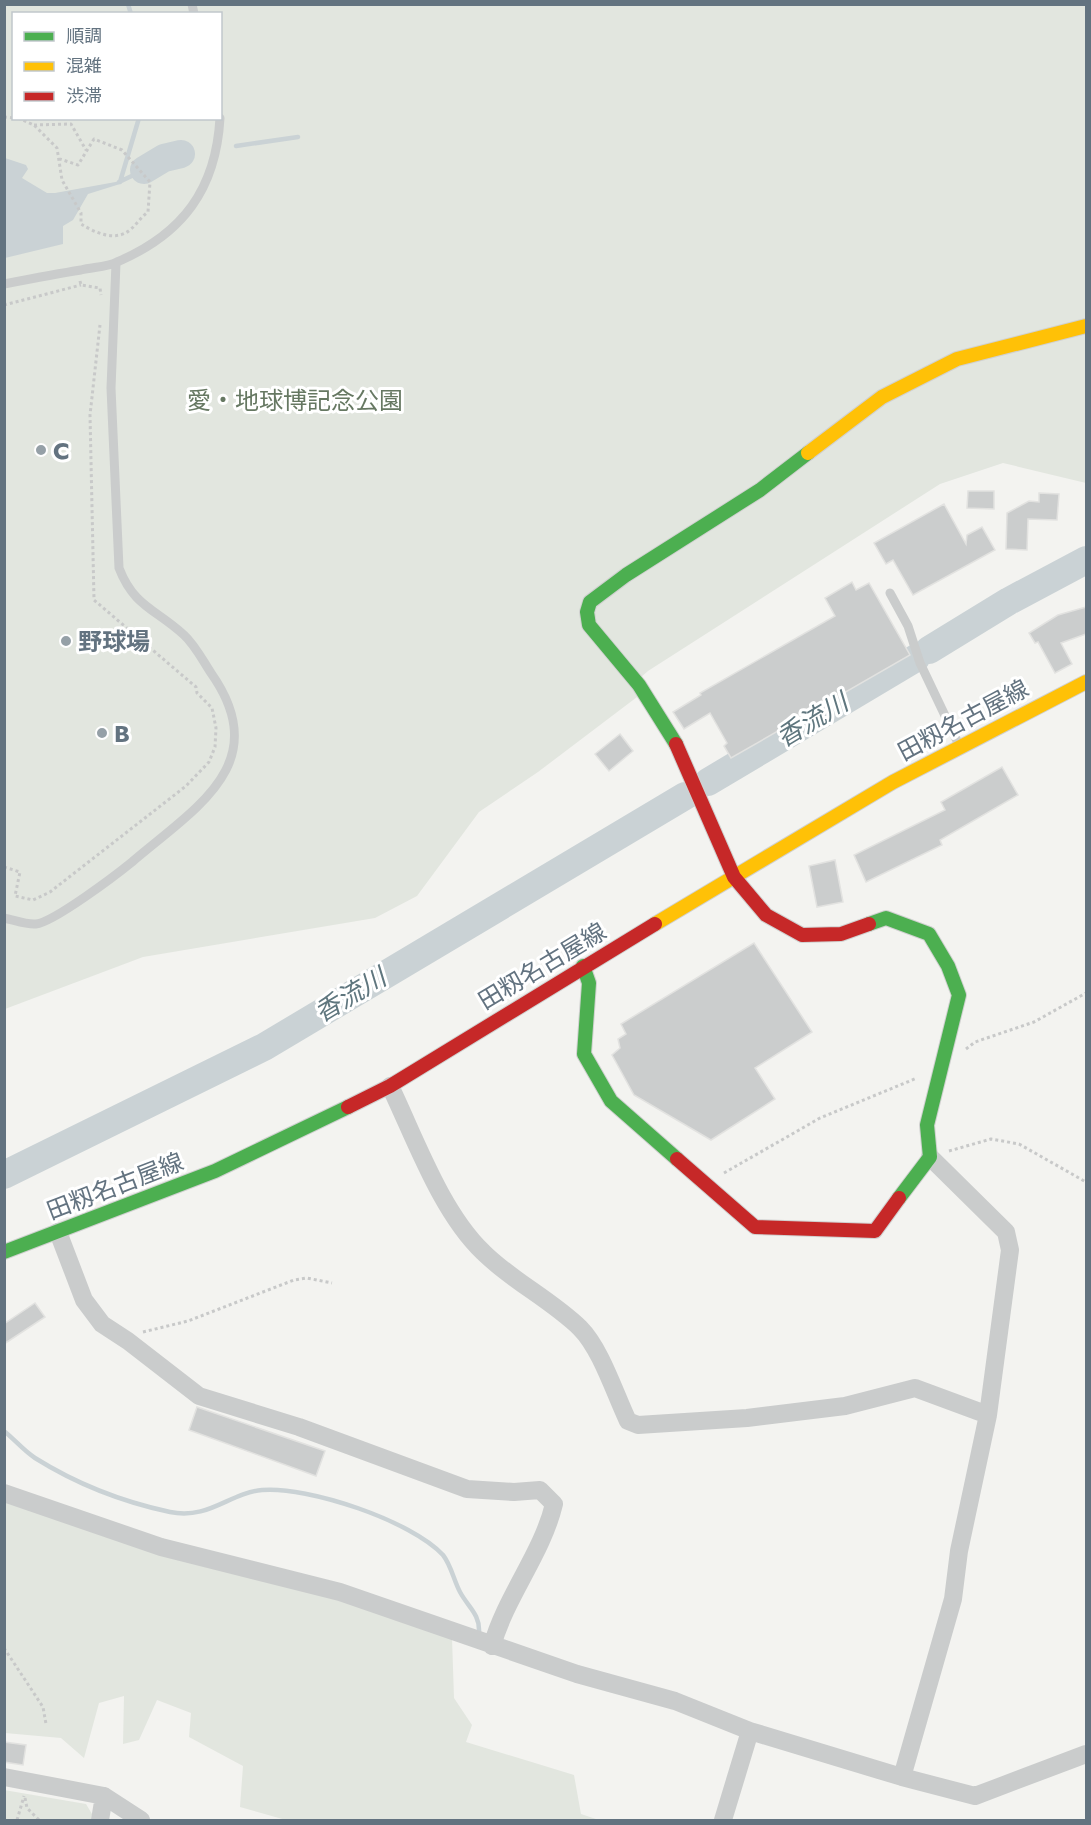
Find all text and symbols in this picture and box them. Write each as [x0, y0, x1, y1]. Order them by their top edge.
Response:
legend [12, 12, 222, 120]
text: 順調 [66, 23, 102, 49]
text: 混雑 [66, 53, 102, 79]
text: 渋滞 [66, 83, 102, 109]
park label: 愛・地球博記念公園 [187, 383, 403, 418]
place label: C [53, 433, 70, 468]
marker: C [34, 443, 48, 457]
place label: 野球場 [78, 624, 150, 659]
marker: 野球場 [59, 634, 73, 648]
street label: 田籾名古屋線 [891, 671, 1035, 769]
water label: 香流川 [769, 682, 858, 756]
place label: B [114, 716, 130, 751]
marker: B [95, 726, 109, 740]
street label: 田籾名古屋線 [471, 914, 613, 1018]
water label: 香流川 [307, 957, 396, 1031]
street label: 田籾名古屋線 [42, 1144, 188, 1228]

